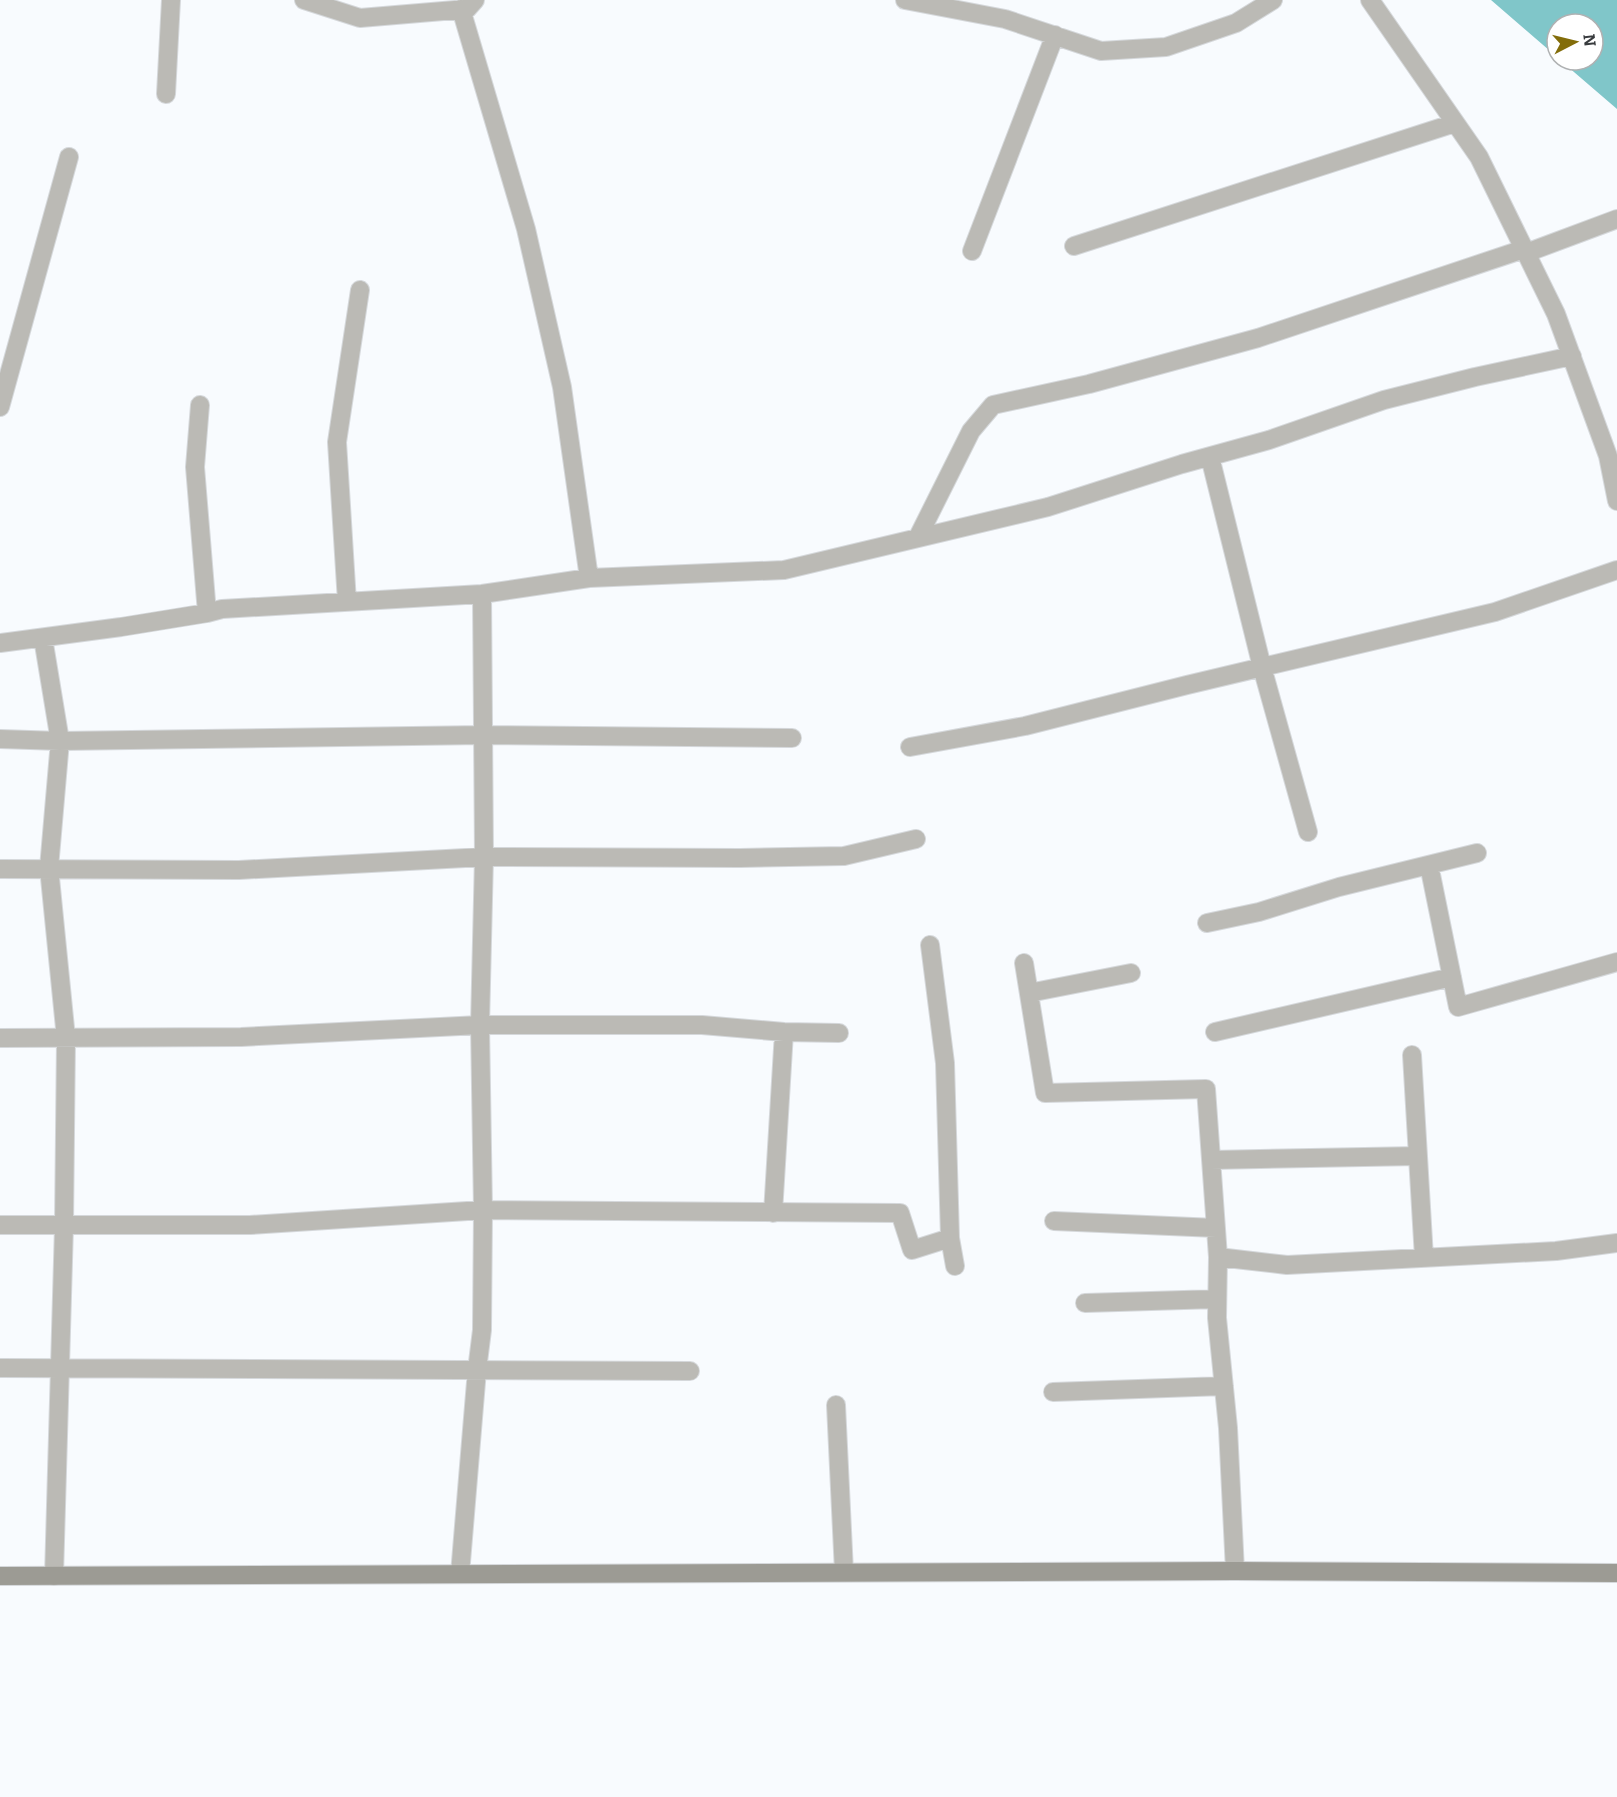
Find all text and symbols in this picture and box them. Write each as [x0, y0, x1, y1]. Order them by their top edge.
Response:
north arrow [1545, 12, 1605, 72]
text: N [1579, 33, 1600, 48]

